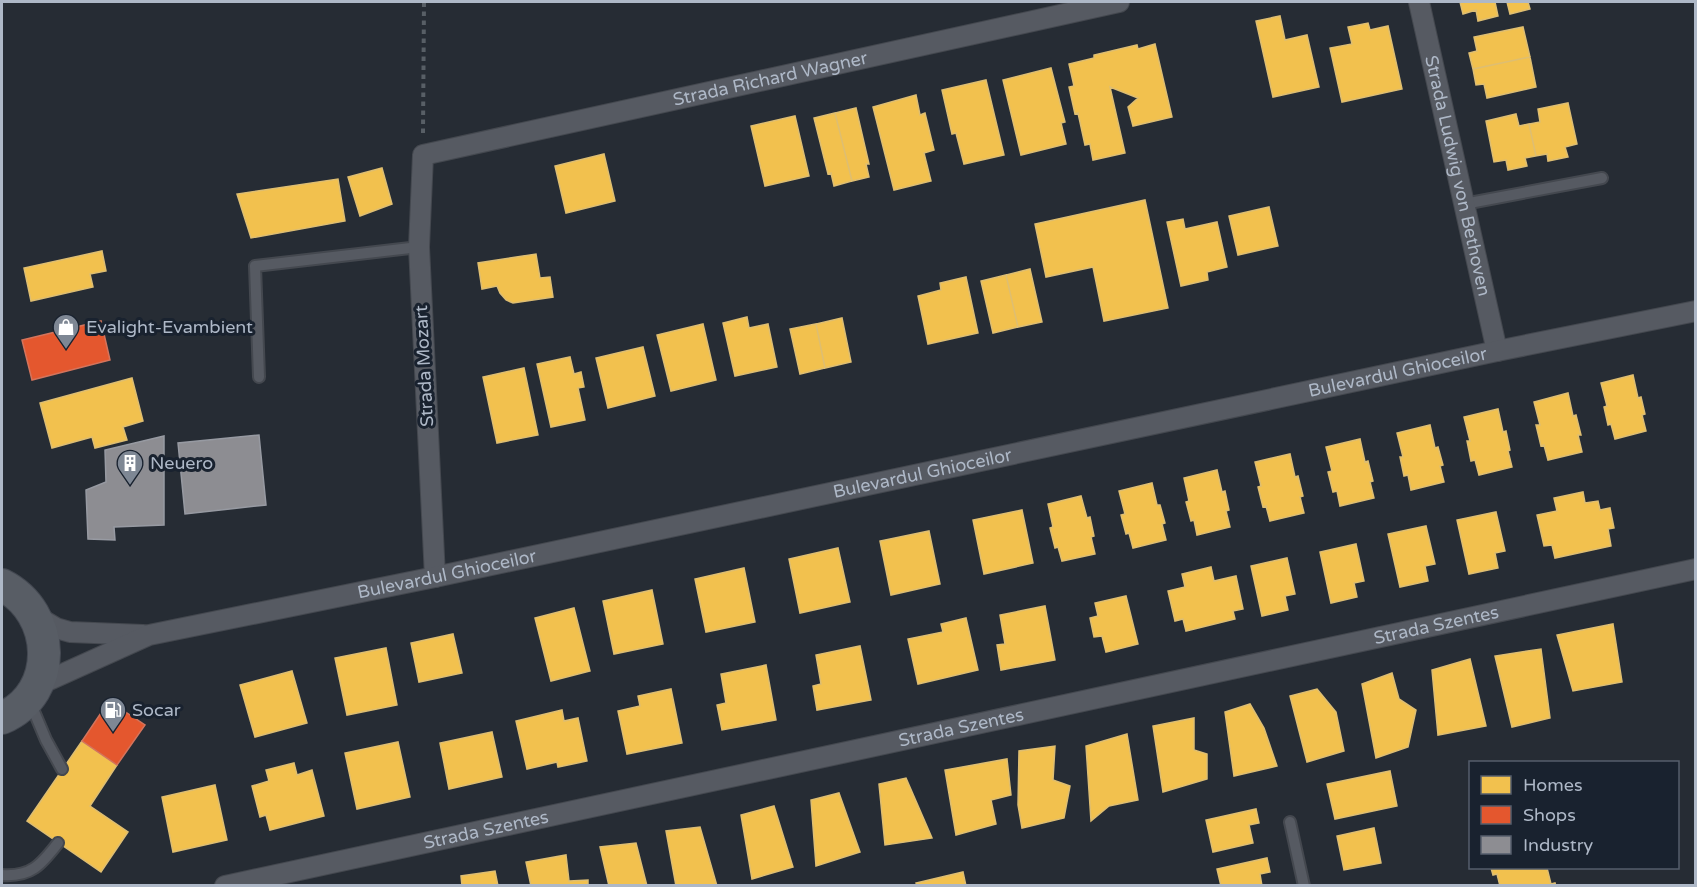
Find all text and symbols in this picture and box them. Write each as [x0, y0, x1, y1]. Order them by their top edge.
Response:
street label: Strada Richard Wagner [671, 47, 870, 111]
street label: Strada Ludwig von Bethoven [1420, 53, 1495, 298]
street label: Strada Mozart [410, 305, 438, 427]
shop icon: Evalight-Evambient [51, 312, 81, 350]
place label: Evalight-Evambient [86, 316, 253, 338]
street label: Bulevardul Ghioceilor [1306, 342, 1489, 402]
street label: Bulevardul Ghioceilor [831, 444, 1014, 503]
building icon: Neuero [115, 448, 145, 486]
place label: Neuero [150, 452, 213, 474]
street label: Bulevardul Ghioceilor [355, 545, 538, 603]
street label: Strada Szentes [1372, 601, 1501, 649]
fuel station icon: Socar [98, 695, 128, 733]
place label: Socar [132, 699, 181, 721]
street label: Strada Szentes [897, 703, 1026, 752]
legend [1469, 761, 1679, 869]
text: Homes [1523, 774, 1583, 796]
text: Shops [1523, 804, 1576, 826]
street label: Strada Szentes [421, 806, 551, 854]
text: Industry [1523, 834, 1594, 856]

